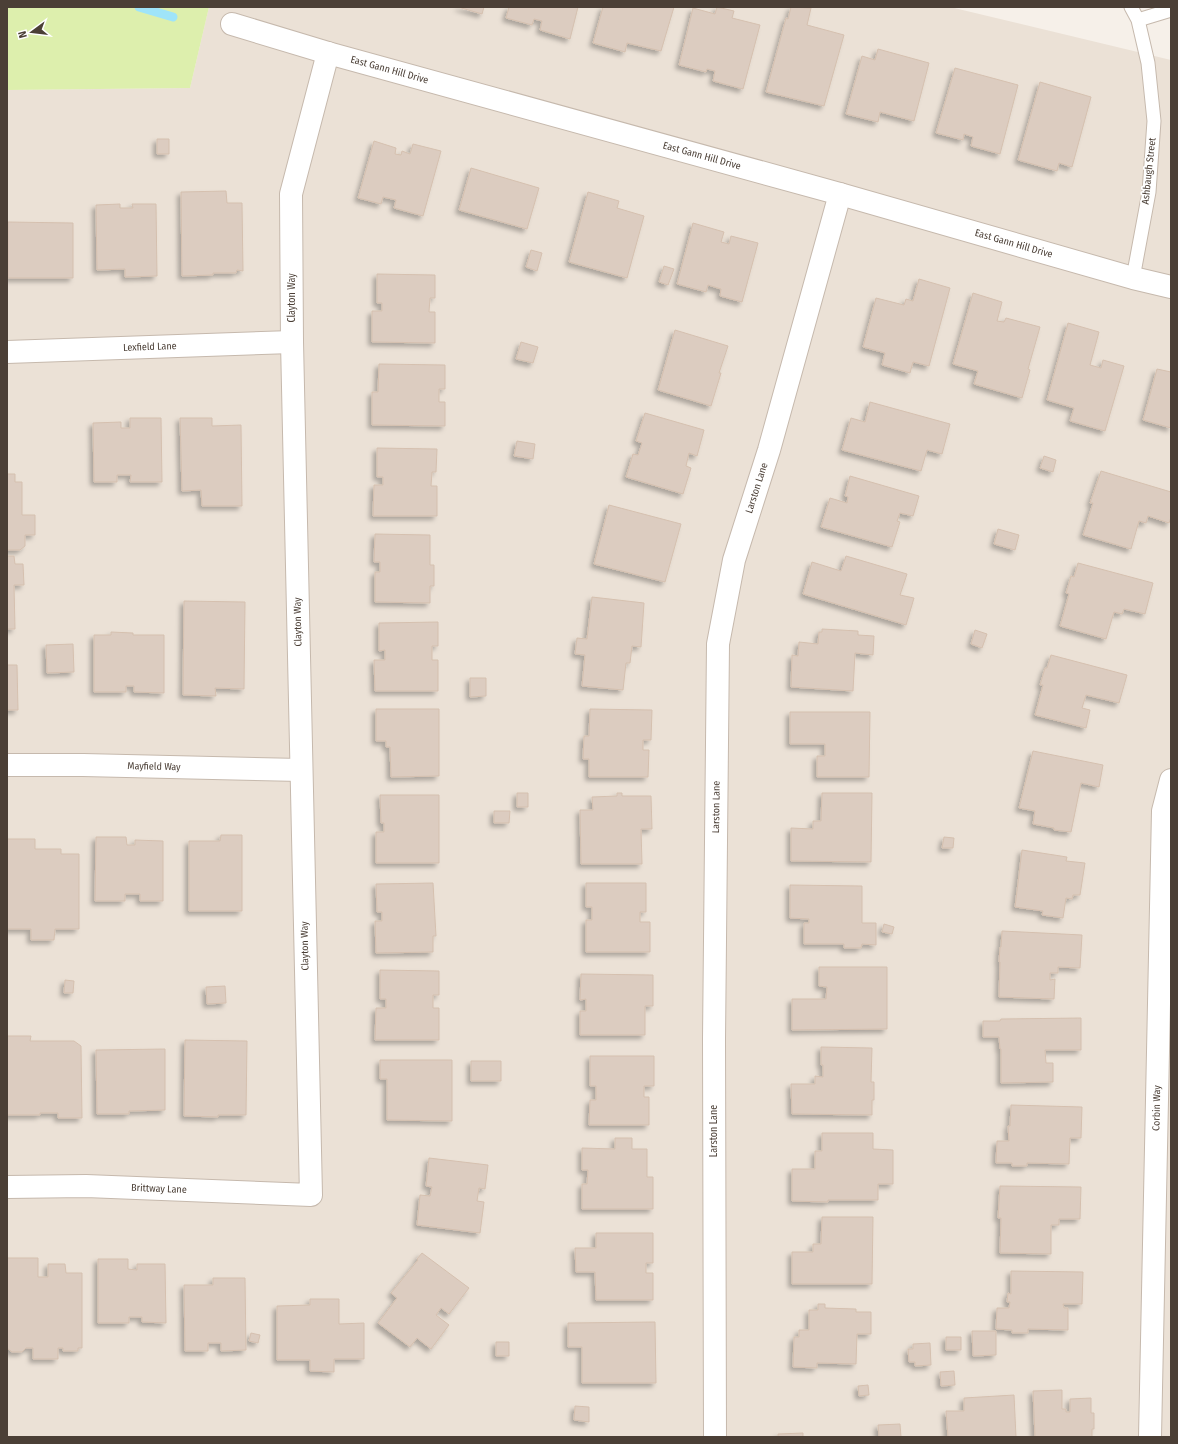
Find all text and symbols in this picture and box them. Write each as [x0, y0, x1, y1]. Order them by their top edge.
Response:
north arrow [12, 12, 52, 52]
text: N [16, 30, 30, 39]
street label: East Gann Hill Drive [349, 53, 430, 86]
street label: Ashbaugh Street [1140, 136, 1159, 205]
street label: East Gann Hill Drive [661, 139, 742, 172]
street label: East Gann Hill Drive [973, 227, 1054, 261]
street label: Clayton Way [286, 273, 298, 323]
street label: Lexfield Lane [123, 340, 177, 354]
street label: Larston Lane [743, 461, 771, 515]
street label: Clayton Way [292, 597, 304, 647]
street label: Mayfield Way [127, 760, 181, 773]
street label: Larston Lane [710, 781, 723, 833]
street label: Clayton Way [299, 921, 311, 971]
street label: Corbin Way [1150, 1085, 1163, 1131]
street label: Larston Lane [708, 1105, 720, 1157]
street label: Brittway Lane [131, 1182, 187, 1196]

